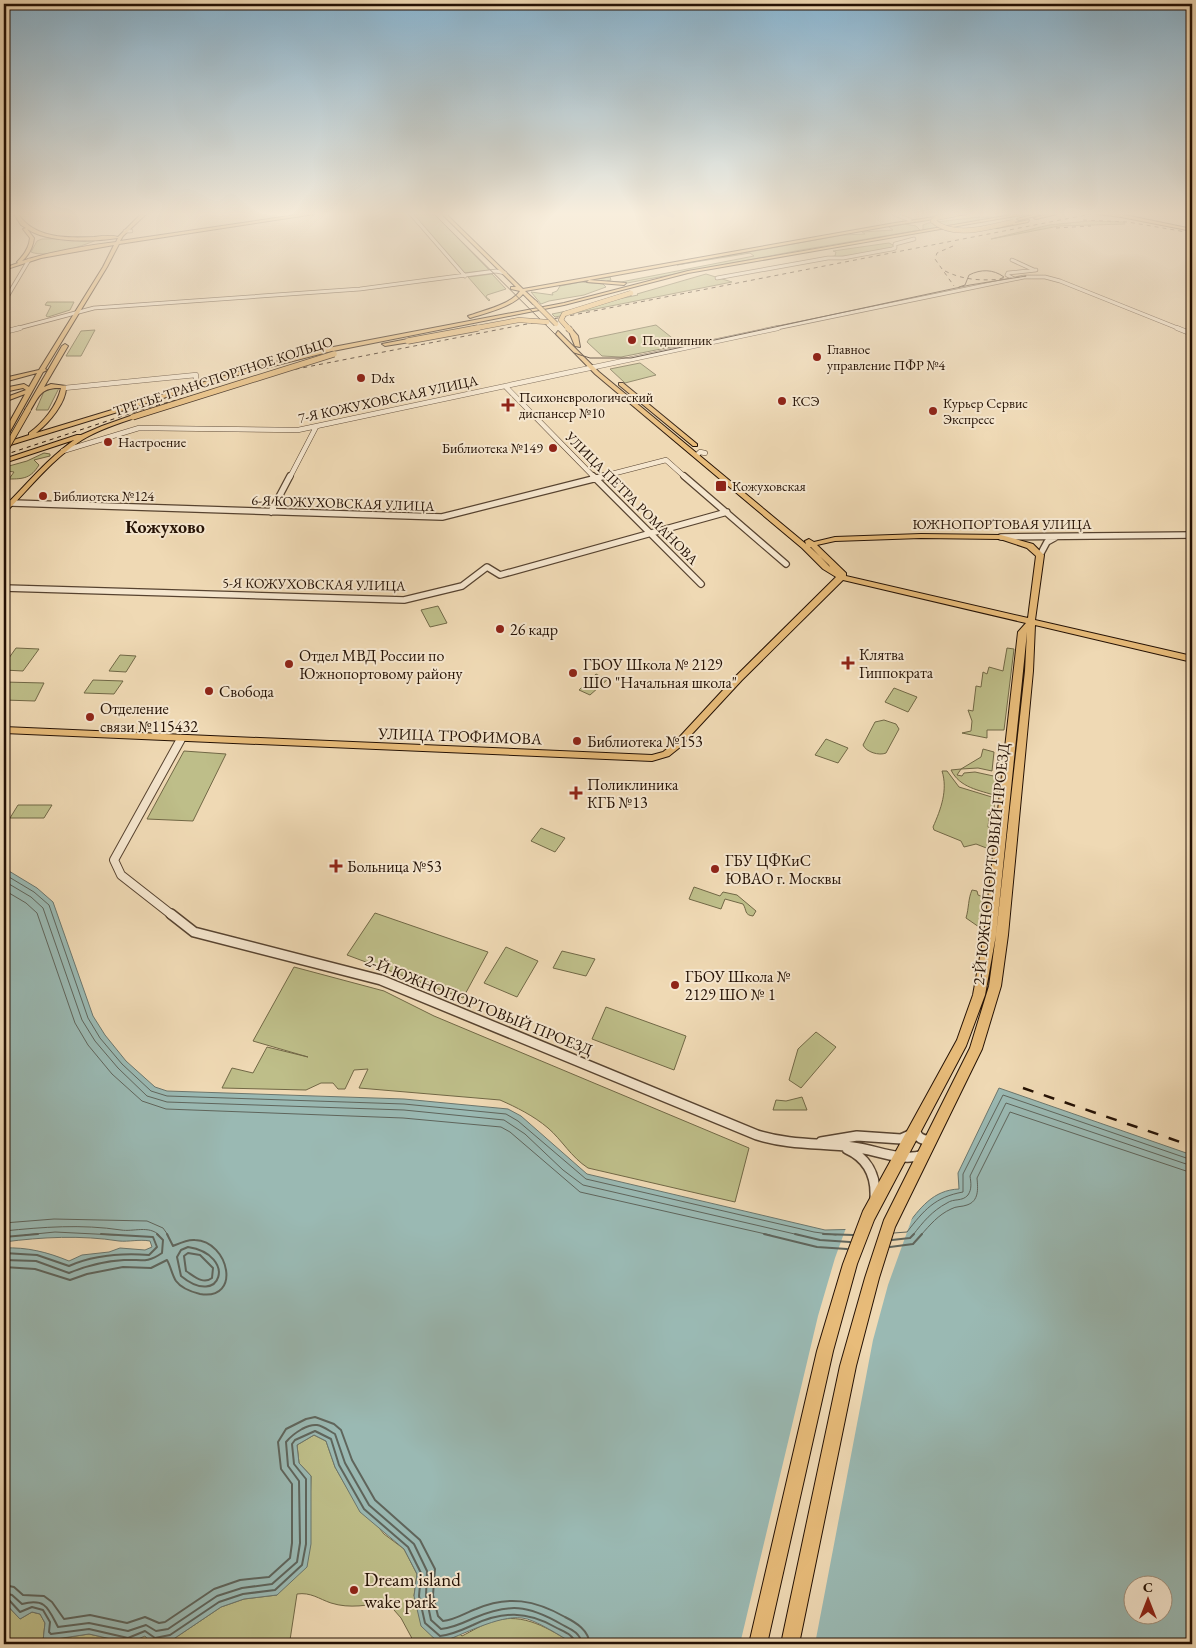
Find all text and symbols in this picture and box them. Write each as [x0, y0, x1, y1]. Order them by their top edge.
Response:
place label: Подшипник [642, 331, 712, 349]
street label: ТРЕТЬЕ ТРАНСПОРТНОЕ КОЛЬЦО [111, 332, 335, 420]
marker: Подшипник [626, 334, 638, 346]
place label: Главное управление ПФР №4 [827, 340, 946, 374]
marker: Главное управление ПФР №4 [811, 351, 823, 363]
place label: Ddx [371, 369, 395, 387]
street label: 7-Я КОЖУХОВСКАЯ УЛИЦА [296, 371, 480, 427]
marker: Ddx [355, 372, 367, 384]
place label: Психоневрологический диспансер №10 [519, 388, 654, 422]
place label: КСЭ [792, 392, 820, 410]
place label: Курьер Сервис Экспресс [943, 394, 1028, 428]
marker: КСЭ [776, 395, 788, 407]
marker: Психоневрологический диспансер №10 [501, 398, 515, 412]
marker: Курьер Сервис Экспресс [927, 405, 939, 417]
street label: УЛИЦА ПЕТРА РОМАНОВА [561, 427, 703, 569]
place label: Настроение [118, 433, 187, 451]
marker: Настроение [102, 436, 114, 448]
place label: Библиотека №149 [442, 439, 543, 457]
marker: Библиотека №149 [547, 442, 559, 454]
place label: Кожуховская [732, 477, 806, 495]
marker: Кожуховская [714, 479, 728, 493]
place label: Библиотека №124 [53, 487, 155, 505]
marker: Библиотека №124 [37, 490, 49, 502]
street label: 6-Я КОЖУХОВСКАЯ УЛИЦА [251, 491, 435, 515]
district label: Кожухово [125, 515, 205, 538]
street label: ЮЖНОПОРТОВАЯ УЛИЦА [912, 515, 1092, 533]
street label: 5-Я КОЖУХОВСКАЯ УЛИЦА [222, 573, 406, 595]
place label: 26 кадр [510, 619, 558, 640]
marker: 26 кадр [494, 623, 506, 635]
place label: Клятва Гиппократа [859, 644, 934, 683]
place label: Отдел МВД России по Южнопортовому району [299, 645, 463, 684]
place label: ГБОУ Школа № 2129 ШО "Начальная школа" [583, 654, 737, 693]
marker: Клятва Гиппократа [841, 656, 855, 670]
marker: Отдел МВД России по Южнопортовому району [283, 658, 295, 670]
marker: ГБОУ Школа № 2129 ШО "Начальная школа" [567, 667, 579, 679]
place label: Свобода [219, 681, 274, 702]
marker: Свобода [203, 685, 215, 697]
place label: Отделение связи №115432 [100, 698, 198, 737]
marker: Отделение связи №115432 [84, 711, 96, 723]
street label: УЛИЦА ТРОФИМОВА [377, 723, 543, 749]
place label: Библиотека №153 [587, 731, 703, 752]
marker: Библиотека №153 [571, 735, 583, 747]
street label: 2-Й ЮЖНОПОРТОВЫЙ ПРОЕЗД [968, 742, 1014, 986]
place label: Поликлиника КГБ №13 [587, 774, 679, 813]
marker: Поликлиника КГБ №13 [569, 786, 583, 800]
place label: ГБУ ЦФКиС ЮВАО г. Москвы [725, 850, 841, 889]
place label: Больница №53 [347, 856, 442, 877]
marker: Больница №53 [329, 859, 343, 873]
marker: ГБУ ЦФКиС ЮВАО г. Москвы [709, 863, 721, 875]
street label: 2-Й ЮЖНОПОРТОВЫЙ ПРОЕЗД [362, 950, 596, 1060]
place label: ГБОУ Школа № 2129 ШО № 1 [685, 966, 791, 1005]
marker: ГБОУ Школа № 2129 ШО № 1 [669, 979, 681, 991]
place label: Dream island wake park [364, 1567, 461, 1614]
north arrow [1124, 1576, 1174, 1626]
text: С [1143, 1578, 1153, 1596]
marker: Dream island wake park [348, 1584, 360, 1596]

